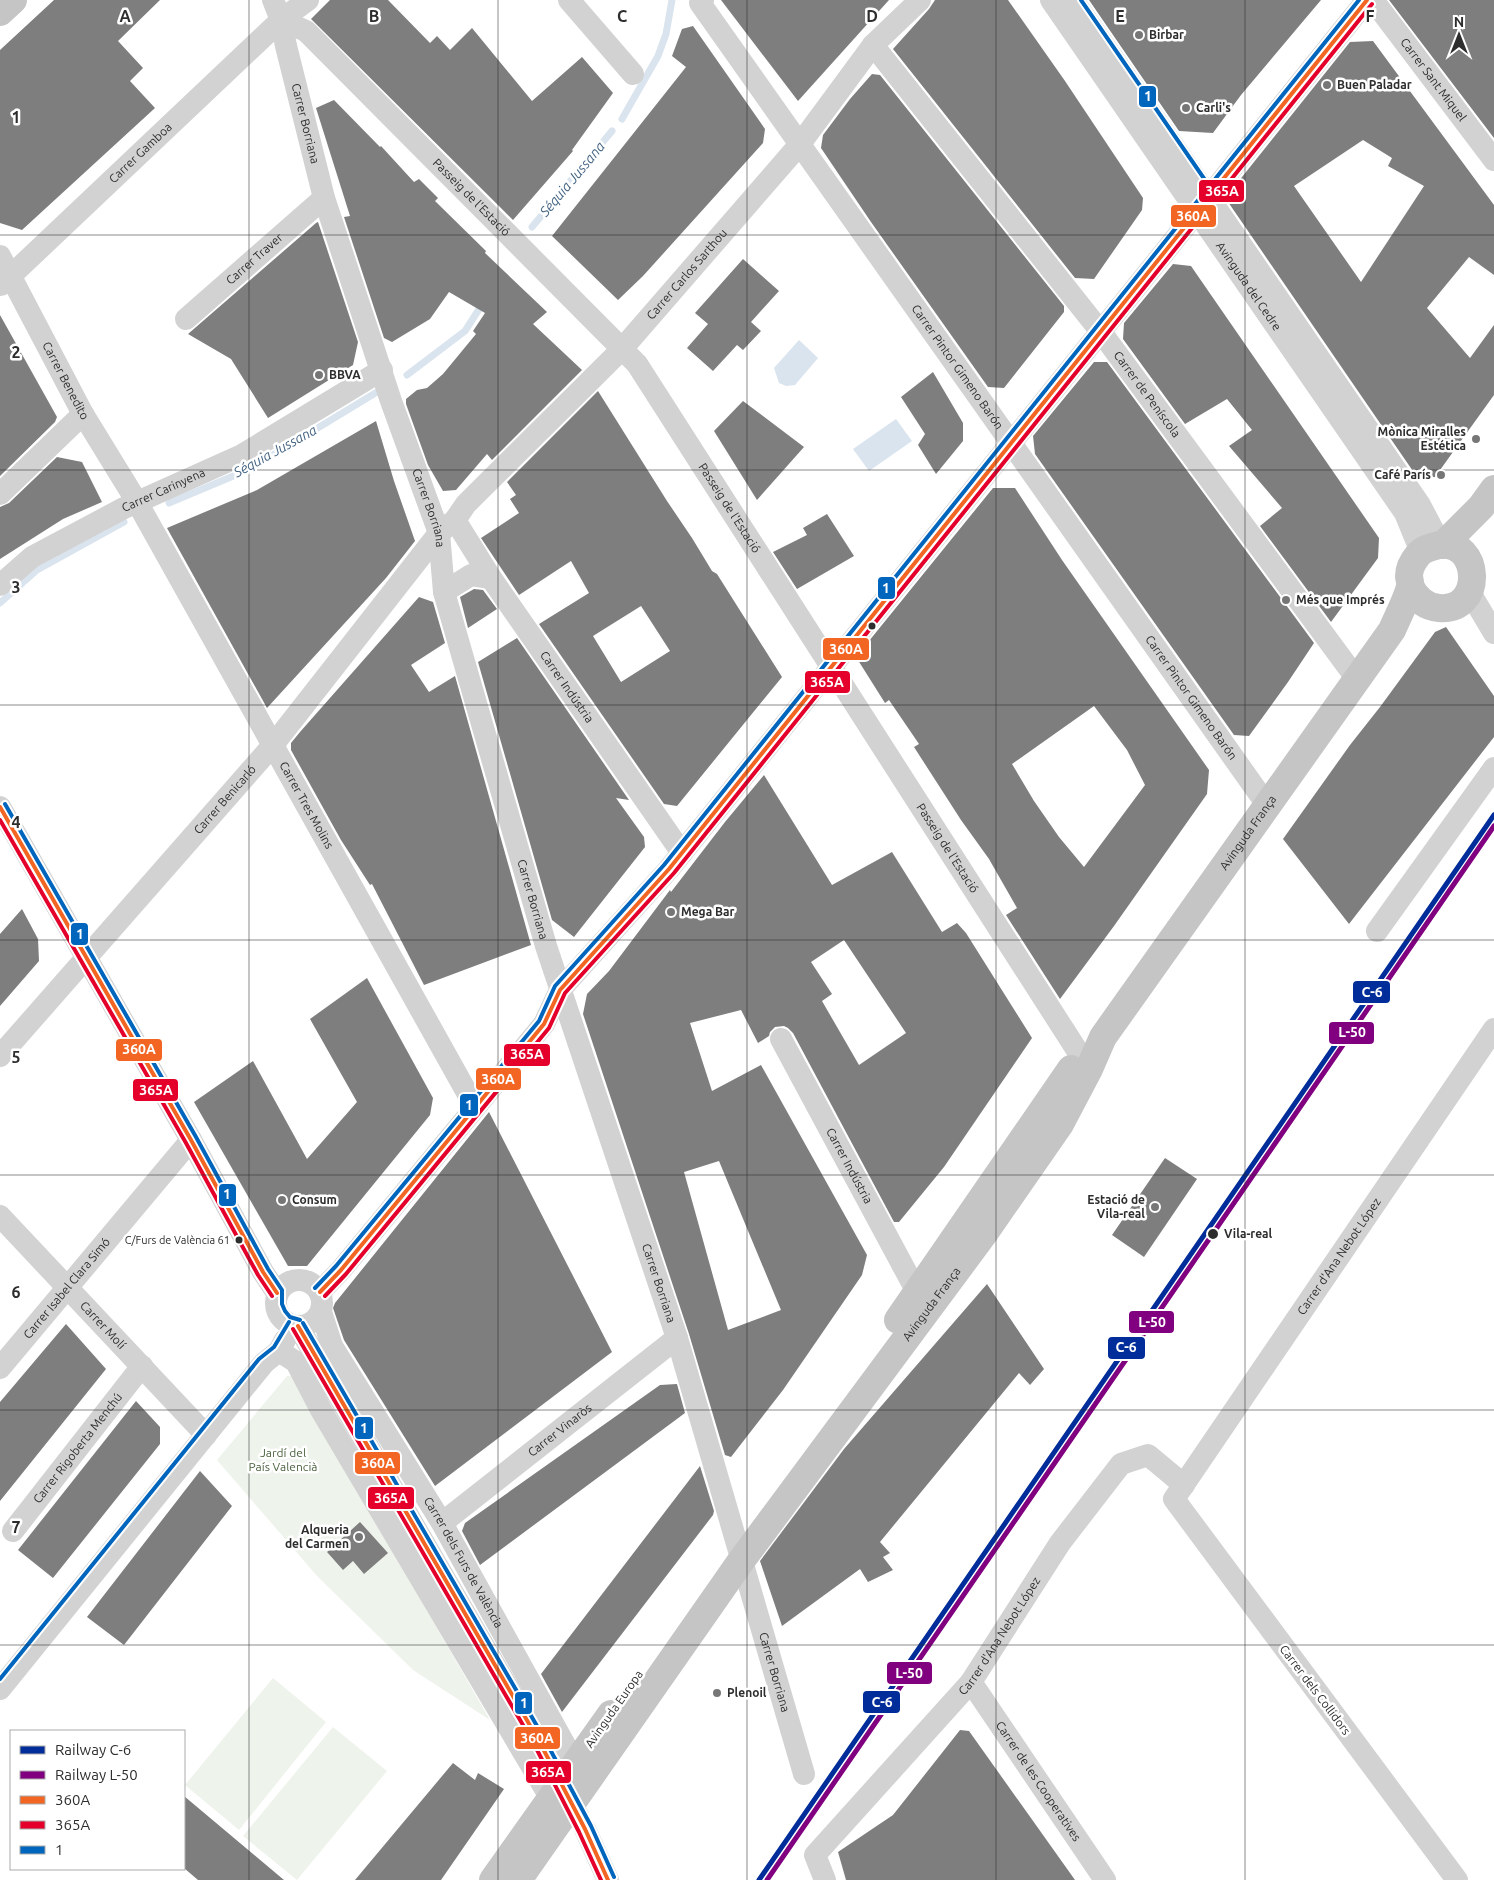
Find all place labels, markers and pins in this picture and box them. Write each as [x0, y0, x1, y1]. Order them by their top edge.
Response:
place label: Birbar [1149, 28, 1184, 41]
marker: Birbar [1133, 29, 1145, 41]
place label: Buen Paladar [1337, 78, 1412, 91]
marker: Buen Paladar [1321, 79, 1333, 91]
place label: Carli's [1196, 101, 1231, 114]
marker: Carli's [1180, 102, 1192, 114]
place label: BBVA [329, 368, 361, 381]
marker: BBVA [313, 369, 325, 381]
place label: Mònica Miralles Estética [1378, 425, 1466, 452]
marker: Mònica Miralles Estética [1470, 433, 1482, 445]
place label: Café París [1374, 468, 1431, 481]
marker: Café París [1435, 469, 1447, 481]
place label: Més que Imprés [1296, 593, 1385, 606]
marker: Més que Imprés [1280, 594, 1292, 606]
unlabelled marker [867, 621, 877, 631]
place label: Mega Bar [681, 905, 734, 918]
marker: Mega Bar [665, 906, 677, 918]
place label: Consum [292, 1193, 337, 1206]
place label: Estació de Vila-real [1087, 1193, 1145, 1220]
marker: Consum [276, 1194, 288, 1206]
marker: Estació de Vila-real [1149, 1201, 1161, 1213]
marker: Vila-real [1206, 1227, 1220, 1241]
place label: Vila-real [1224, 1227, 1273, 1240]
place label: C/Furs de València 61 [125, 1234, 230, 1246]
marker: C/Furs de València 61 [234, 1235, 244, 1245]
place label: Alqueria del Carmen [285, 1523, 349, 1550]
marker: Alqueria del Carmen [353, 1531, 365, 1543]
place label: Plenoil [727, 1686, 767, 1699]
marker: Plenoil [711, 1687, 723, 1699]

